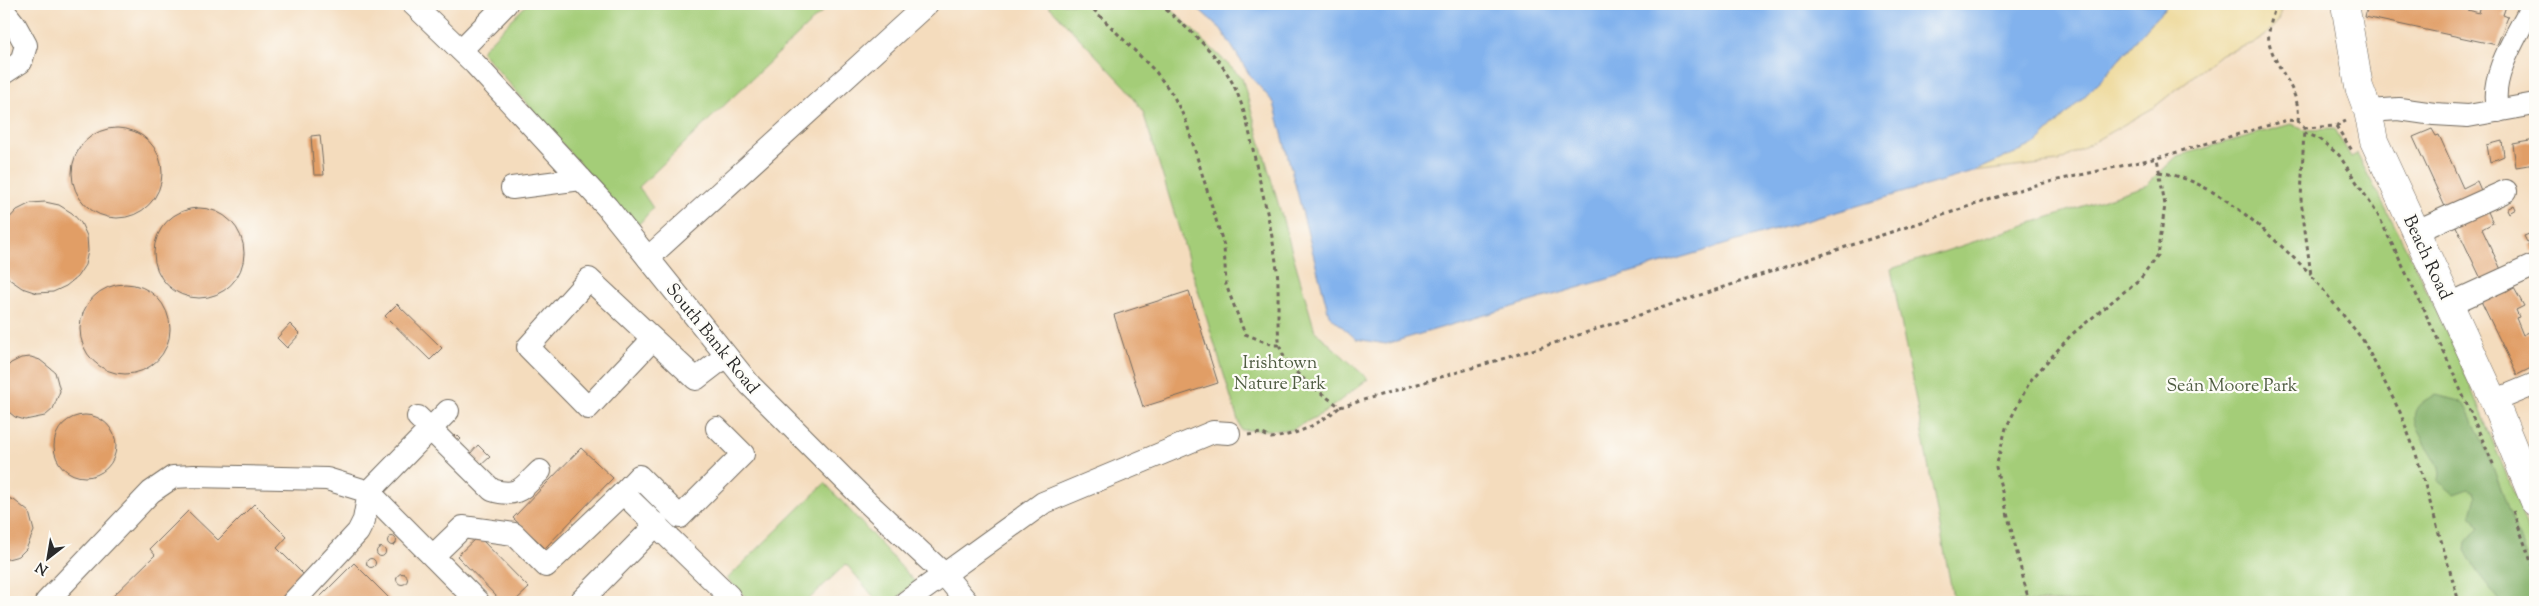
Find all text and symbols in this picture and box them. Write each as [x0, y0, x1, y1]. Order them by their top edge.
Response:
street label: Beach Road [2395, 211, 2457, 304]
street label: South Bank Road [659, 278, 764, 400]
park label: Irishtown Nature Park [1234, 351, 1326, 398]
park label: Seán Moore Park [2166, 374, 2298, 400]
north arrow [22, 534, 72, 584]
text: N [32, 556, 52, 579]

